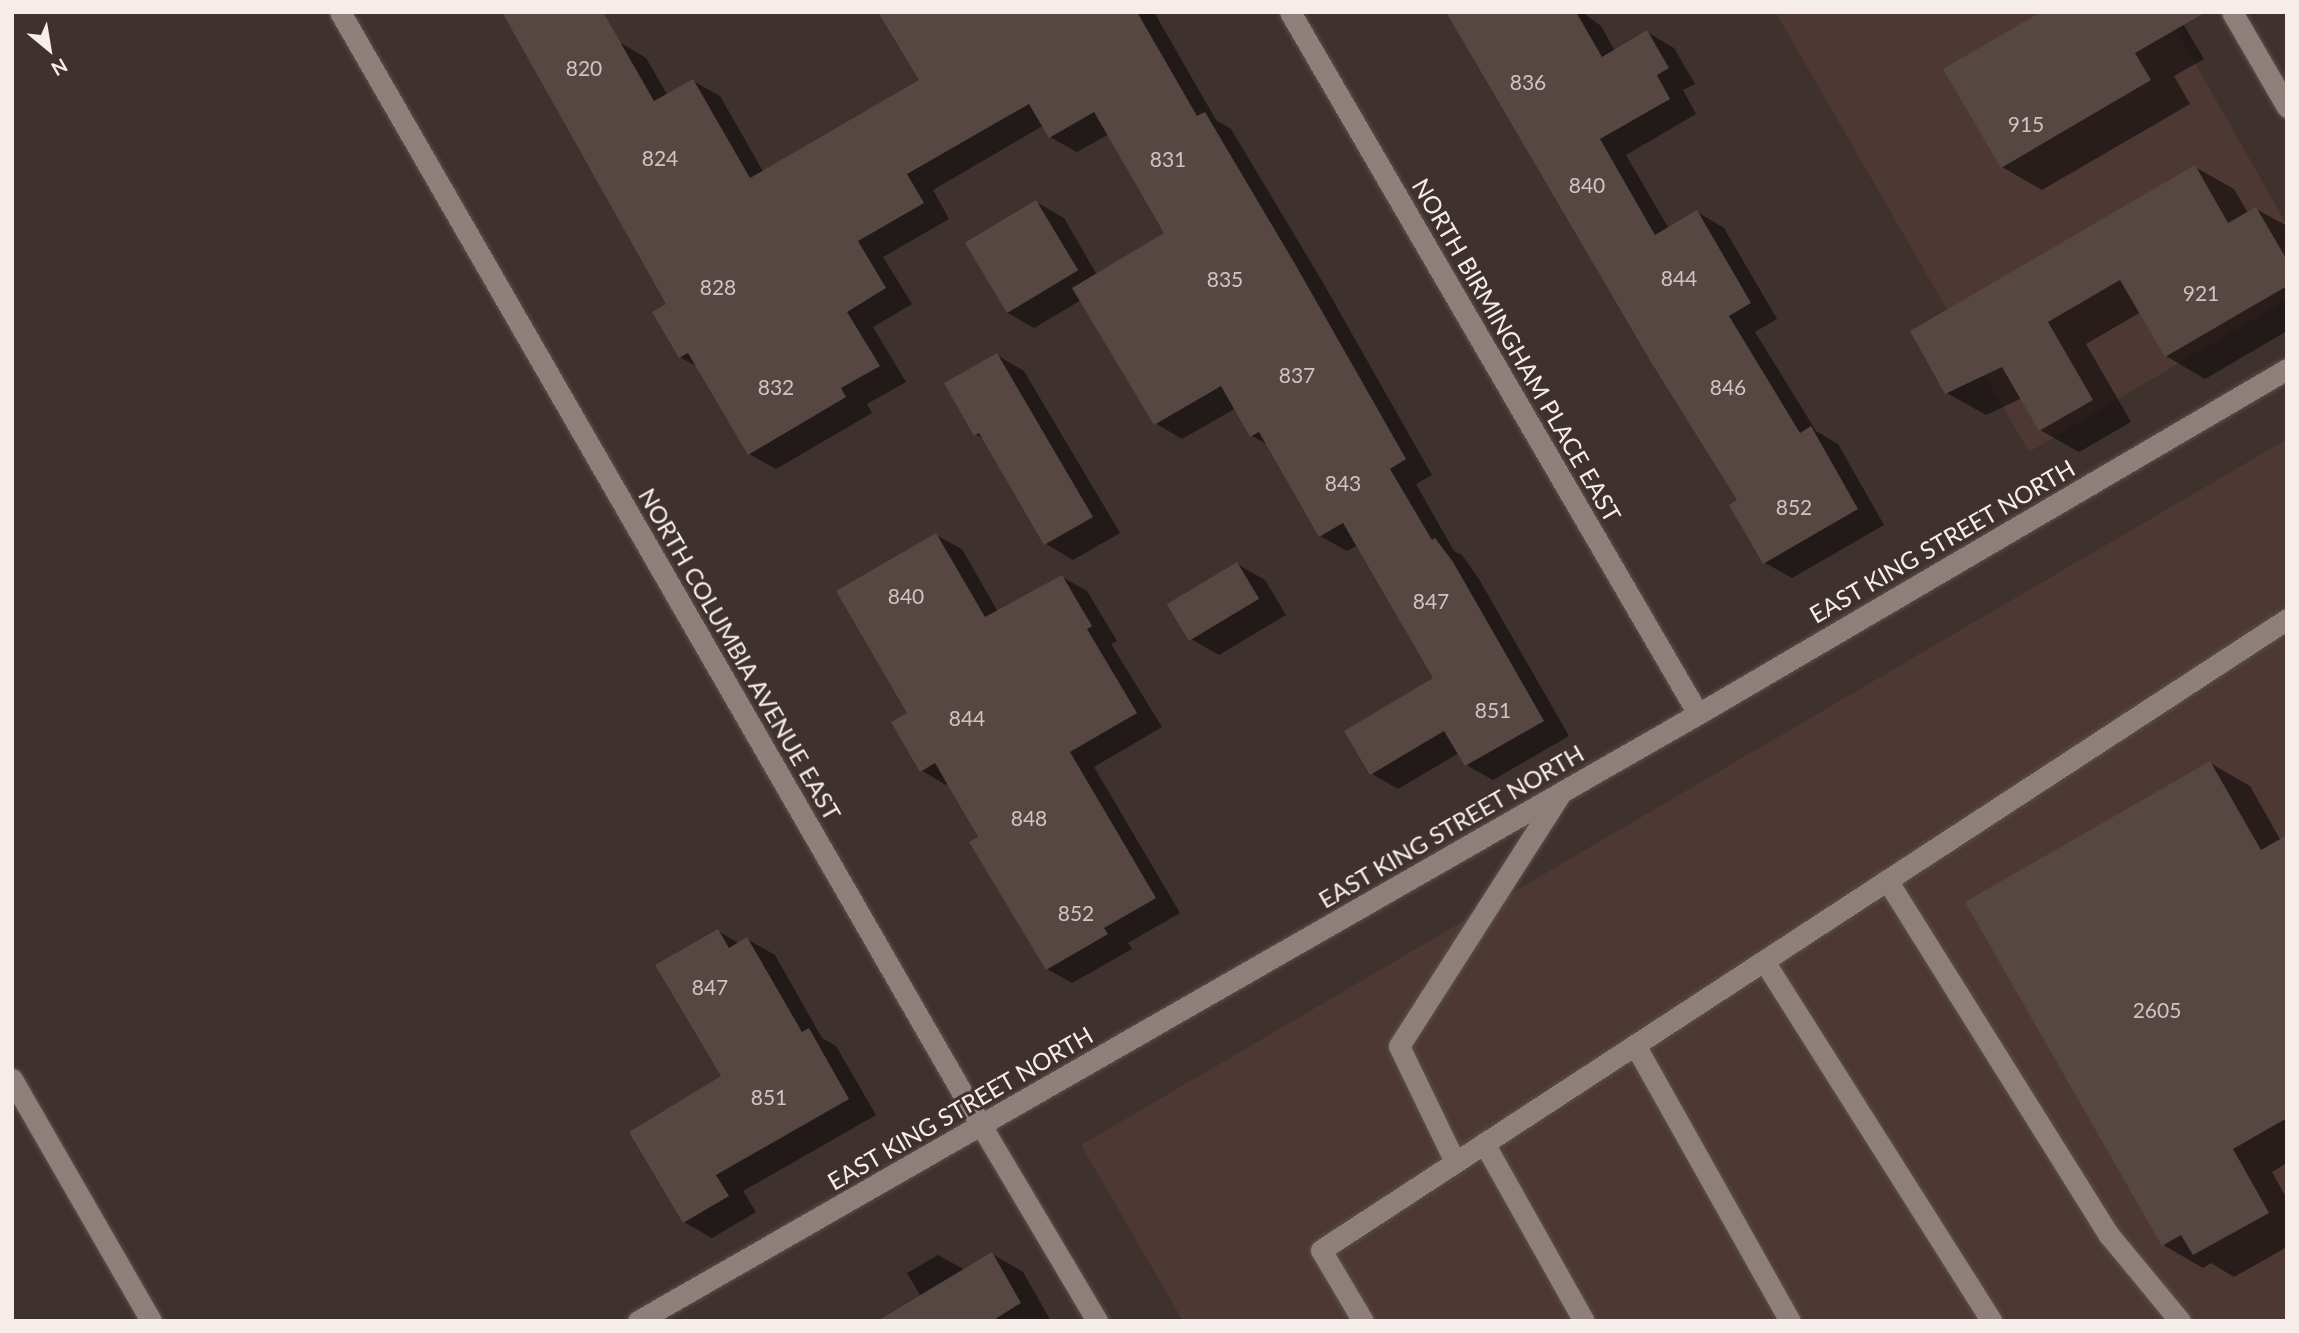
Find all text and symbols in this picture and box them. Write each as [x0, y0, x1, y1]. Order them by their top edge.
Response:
north arrow [14, 14, 84, 84]
text: N [48, 54, 72, 81]
house number: 820 [566, 55, 602, 81]
house number: 836 [1510, 69, 1546, 95]
house number: 915 [2008, 111, 2044, 137]
house number: 824 [642, 145, 678, 171]
house number: 831 [1150, 146, 1186, 172]
house number: 840 [1569, 172, 1605, 198]
street label: NORTH BIRMINGHAM PLACE EAST [1407, 173, 1627, 527]
house number: 844 [1661, 265, 1697, 291]
house number: 835 [1207, 266, 1243, 292]
house number: 828 [700, 274, 736, 300]
house number: 921 [2183, 280, 2219, 306]
house number: 837 [1279, 362, 1315, 388]
house number: 832 [758, 374, 794, 400]
house number: 846 [1710, 374, 1746, 400]
street label: EAST KING STREET NORTH [1804, 453, 2080, 629]
house number: 843 [1325, 470, 1361, 496]
street label: NORTH COLUMBIA AVENUE EAST [632, 482, 848, 826]
house number: 852 [1776, 494, 1812, 520]
house number: 840 [888, 583, 924, 609]
house number: 847 [1413, 588, 1449, 614]
house number: 851 [1475, 697, 1511, 723]
house number: 844 [949, 705, 985, 731]
street label: EAST KING STREET NORTH [1313, 738, 1589, 914]
house number: 848 [1011, 805, 1047, 831]
house number: 852 [1058, 900, 1094, 926]
house number: 847 [692, 974, 728, 1000]
house number: 2605 [2133, 997, 2181, 1023]
street label: EAST KING STREET NORTH [822, 1020, 1098, 1196]
house number: 851 [751, 1084, 787, 1110]

